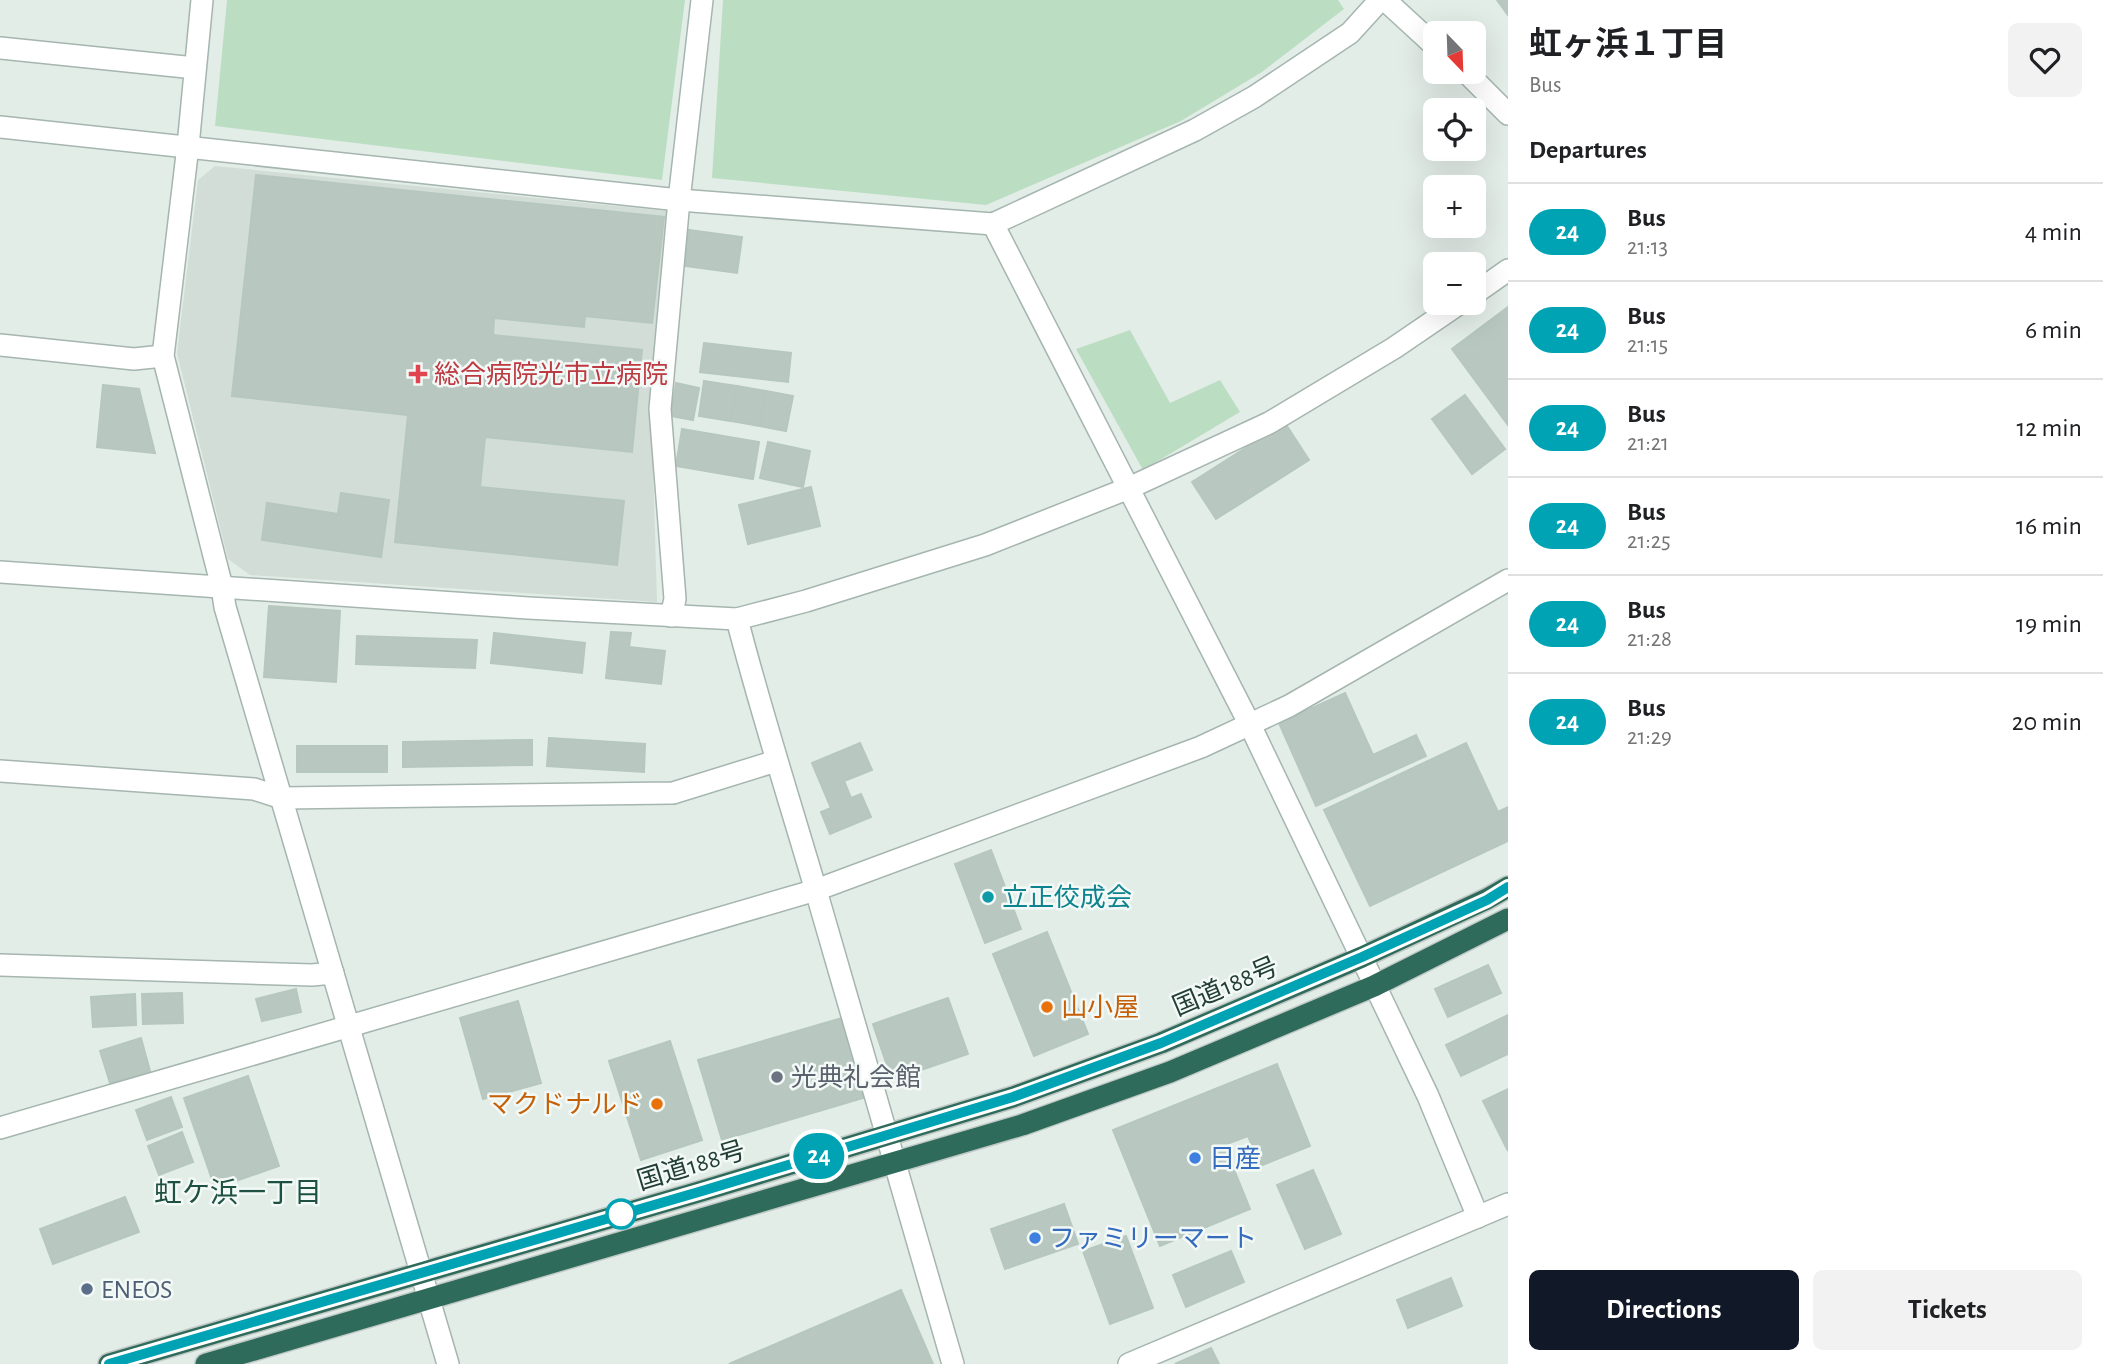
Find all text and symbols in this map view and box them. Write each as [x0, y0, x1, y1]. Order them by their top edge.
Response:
north arrow [1423, 21, 1486, 84]
map controls [1423, 21, 1486, 315]
button: heart [2008, 23, 2082, 97]
text: 虹ヶ浜１丁目 [1529, 29, 1727, 62]
text: Bus [1529, 74, 1562, 97]
button: locate [1423, 98, 1486, 161]
text: Departures [1529, 137, 1647, 163]
button: + [1423, 175, 1486, 238]
text: Bus [1627, 205, 1666, 231]
text: 4 min [2025, 219, 2082, 245]
text: 24 [1556, 220, 1579, 244]
text: 21:13 [1627, 236, 1668, 259]
button: − [1423, 252, 1486, 315]
text: Bus [1627, 303, 1666, 329]
text: 6 min [2025, 317, 2082, 343]
text: 24 [1556, 318, 1579, 342]
text: 21:15 [1627, 334, 1668, 357]
place label: 総合病院光市立病院 [434, 360, 668, 388]
marker: 総合病院光市立病院 [408, 364, 428, 384]
text: Bus [1627, 401, 1666, 427]
text: 12 min [2016, 415, 2082, 441]
text: 24 [1556, 416, 1579, 440]
text: 21:21 [1627, 432, 1669, 455]
text: Bus [1627, 499, 1666, 525]
text: 16 min [2016, 513, 2082, 539]
text: 24 [1556, 514, 1579, 538]
text: 21:25 [1627, 530, 1671, 553]
text: Bus [1627, 597, 1666, 623]
text: 19 min [2016, 611, 2082, 637]
text: 24 [1556, 612, 1579, 636]
text: 21:28 [1627, 628, 1672, 651]
text: Bus [1627, 695, 1666, 721]
text: 20 min [2012, 709, 2082, 735]
text: 24 [1556, 710, 1579, 734]
text: 21:29 [1627, 726, 1672, 749]
place label: 立正佼成会 [1002, 883, 1132, 911]
marker: 立正佼成会 [980, 889, 996, 905]
street label: 国道188号 [1169, 952, 1282, 1021]
place label: 山小屋 [1061, 994, 1139, 1021]
marker: 山小屋 [1039, 999, 1055, 1015]
place label: 光典礼会館 [791, 1064, 921, 1091]
marker: 光典礼会館 [769, 1069, 785, 1085]
place label: マクドナルド [487, 1092, 643, 1118]
marker: マクドナルド [649, 1096, 665, 1112]
line badge: 24 [788, 1133, 850, 1179]
street label: 国道188号 [634, 1136, 748, 1195]
text: 24 [807, 1144, 831, 1168]
place label: 日産 [1209, 1145, 1261, 1172]
marker: 日産 [1187, 1150, 1203, 1166]
district label: 虹ケ浜一丁目 [154, 1178, 322, 1208]
unlabelled marker [606, 1199, 636, 1229]
place label: ファミリーマート [1049, 1226, 1257, 1252]
marker: ファミリーマート [1027, 1230, 1043, 1246]
button: Directions [1529, 1270, 1799, 1350]
button: Tickets [1813, 1270, 2082, 1350]
place label: ENEOS [101, 1277, 172, 1303]
marker: ENEOS [79, 1281, 95, 1297]

